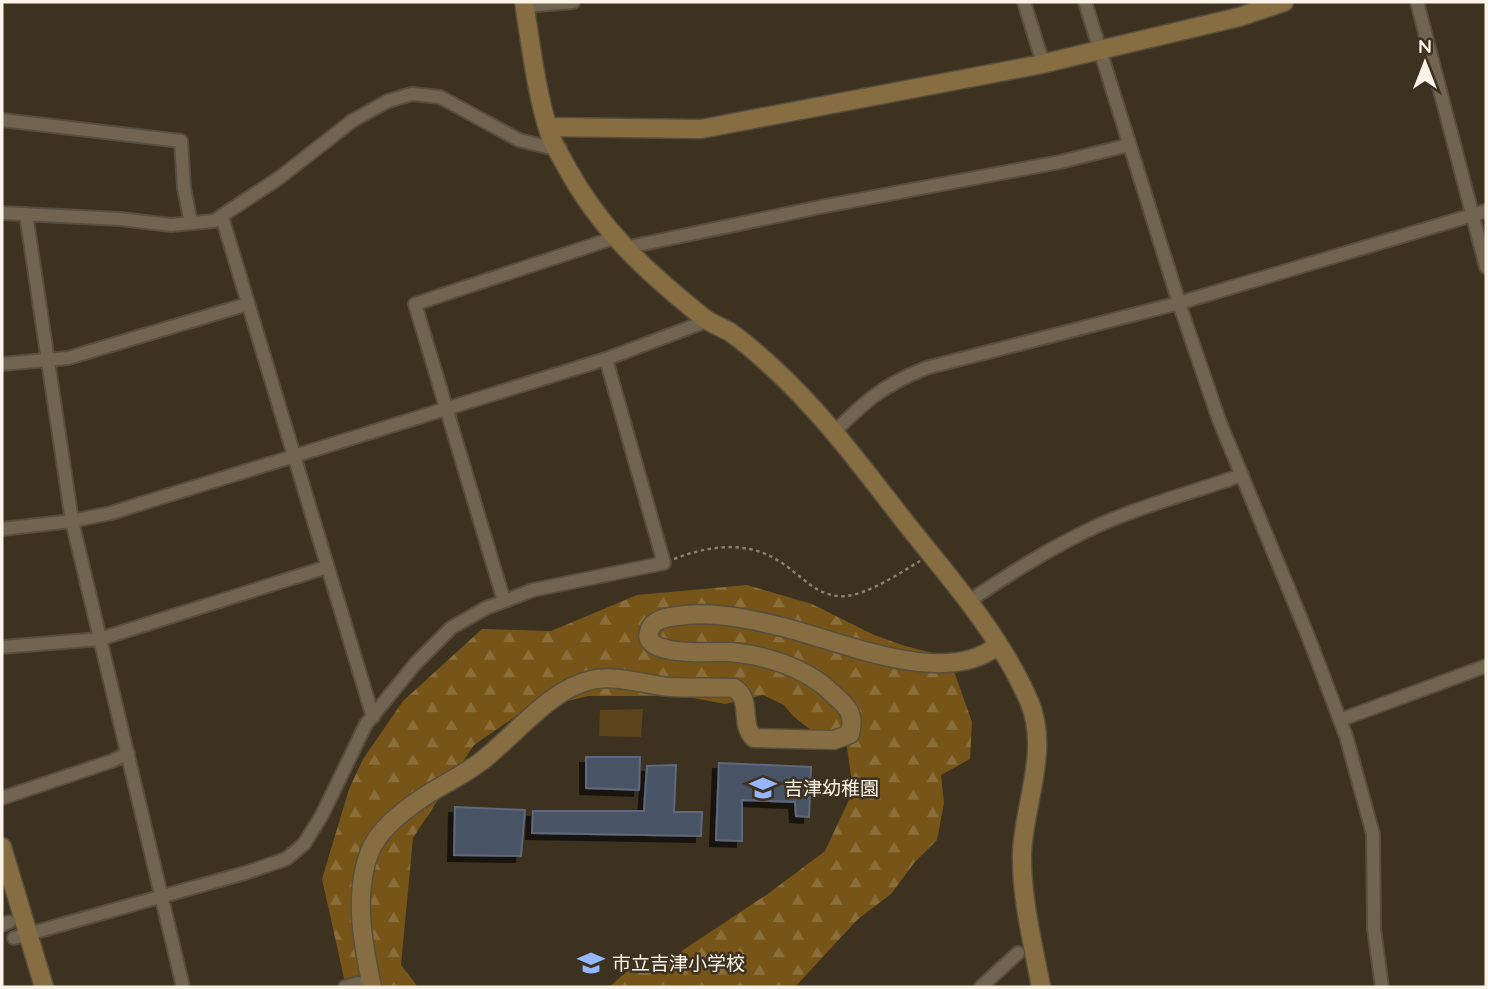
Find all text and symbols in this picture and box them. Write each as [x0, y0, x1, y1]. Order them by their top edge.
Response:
north arrow [1390, 28, 1460, 98]
text: N [1418, 34, 1432, 58]
school or university icon: 吉津幼稚園 [748, 773, 778, 803]
place label: 吉津幼稚園 [784, 776, 879, 800]
school or university icon: 市立吉津小学校 [576, 948, 606, 978]
place label: 市立吉津小学校 [612, 951, 745, 975]

